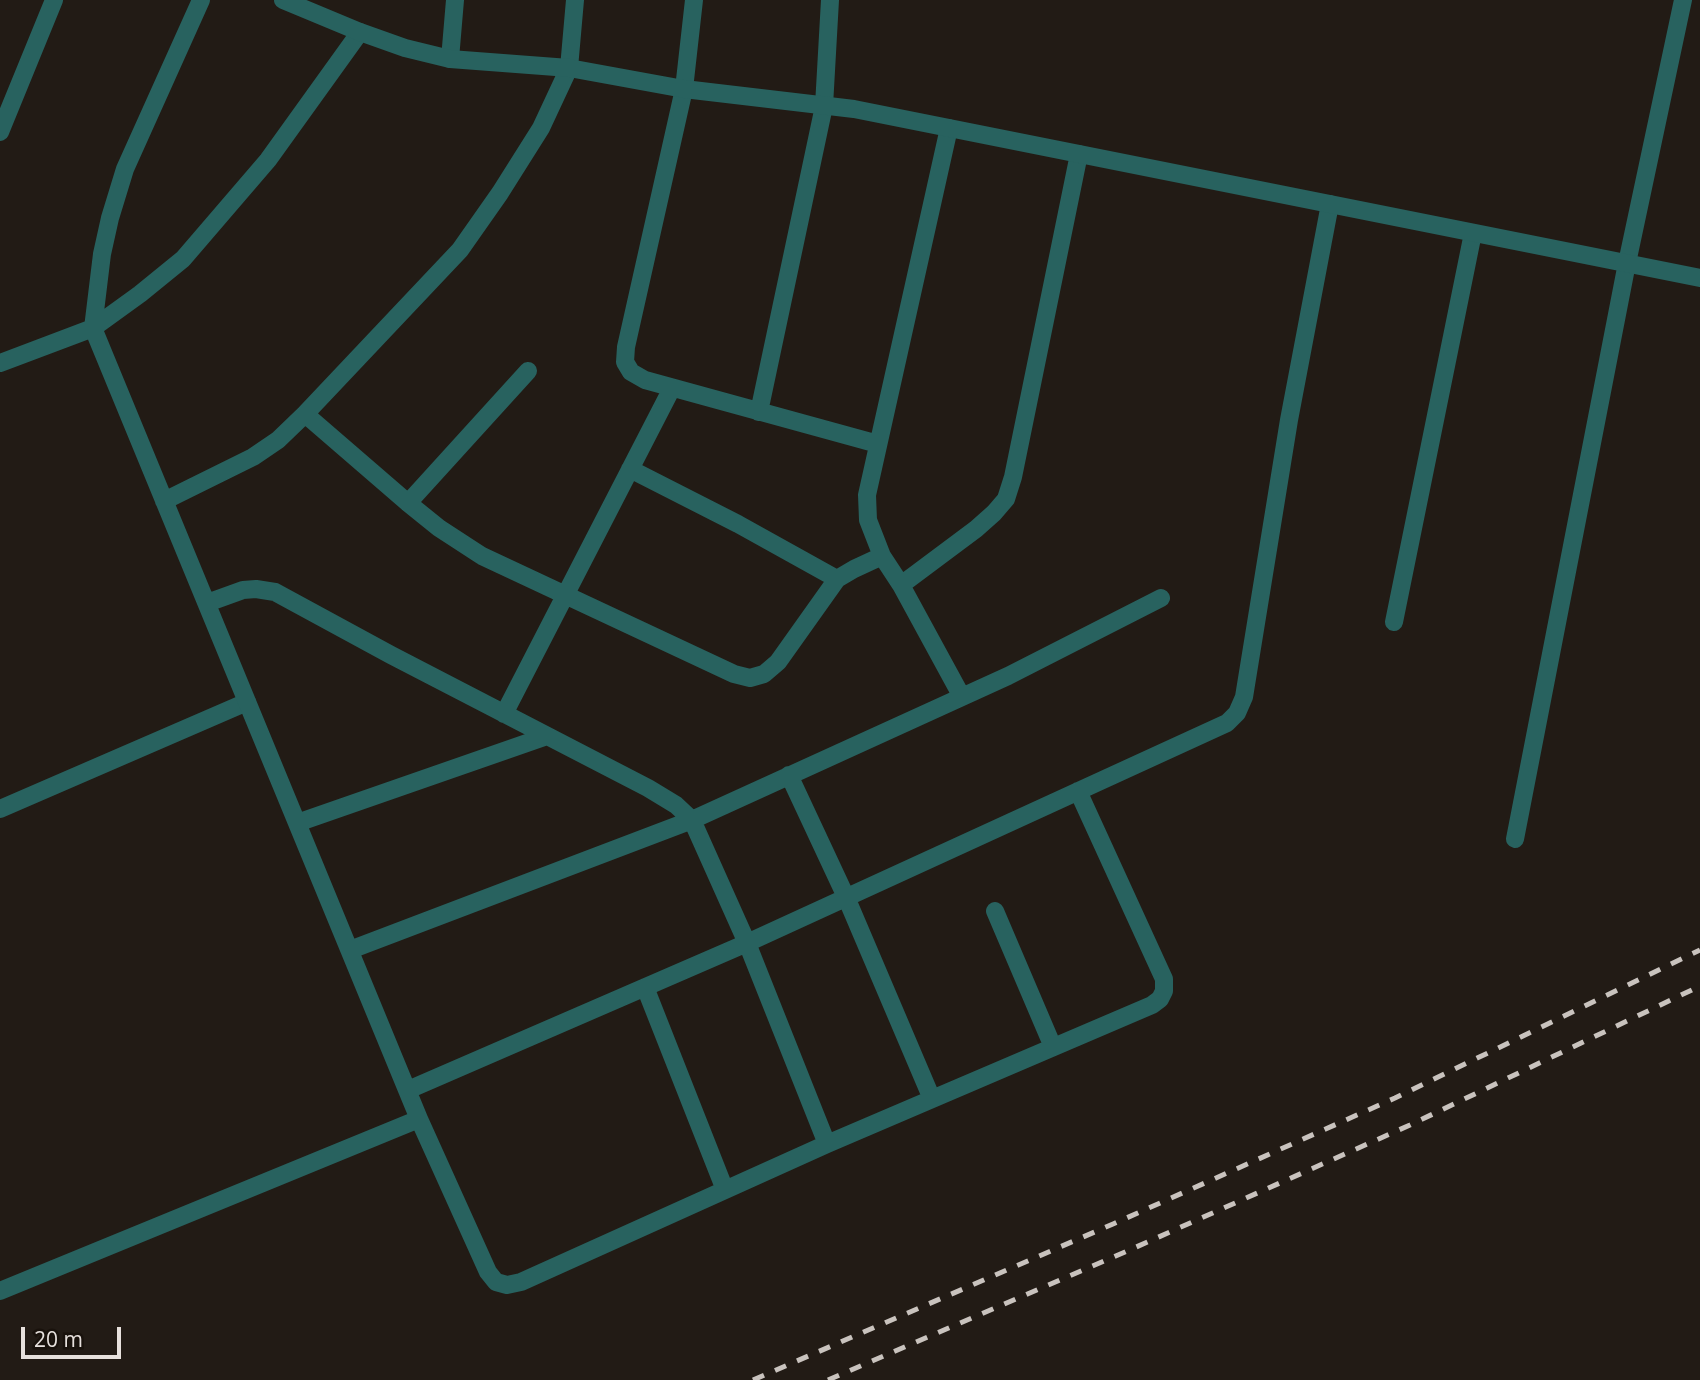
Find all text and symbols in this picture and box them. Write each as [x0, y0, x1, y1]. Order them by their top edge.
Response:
scale bar [24, 1314, 124, 1358]
text: 20 m [34, 1325, 83, 1353]

